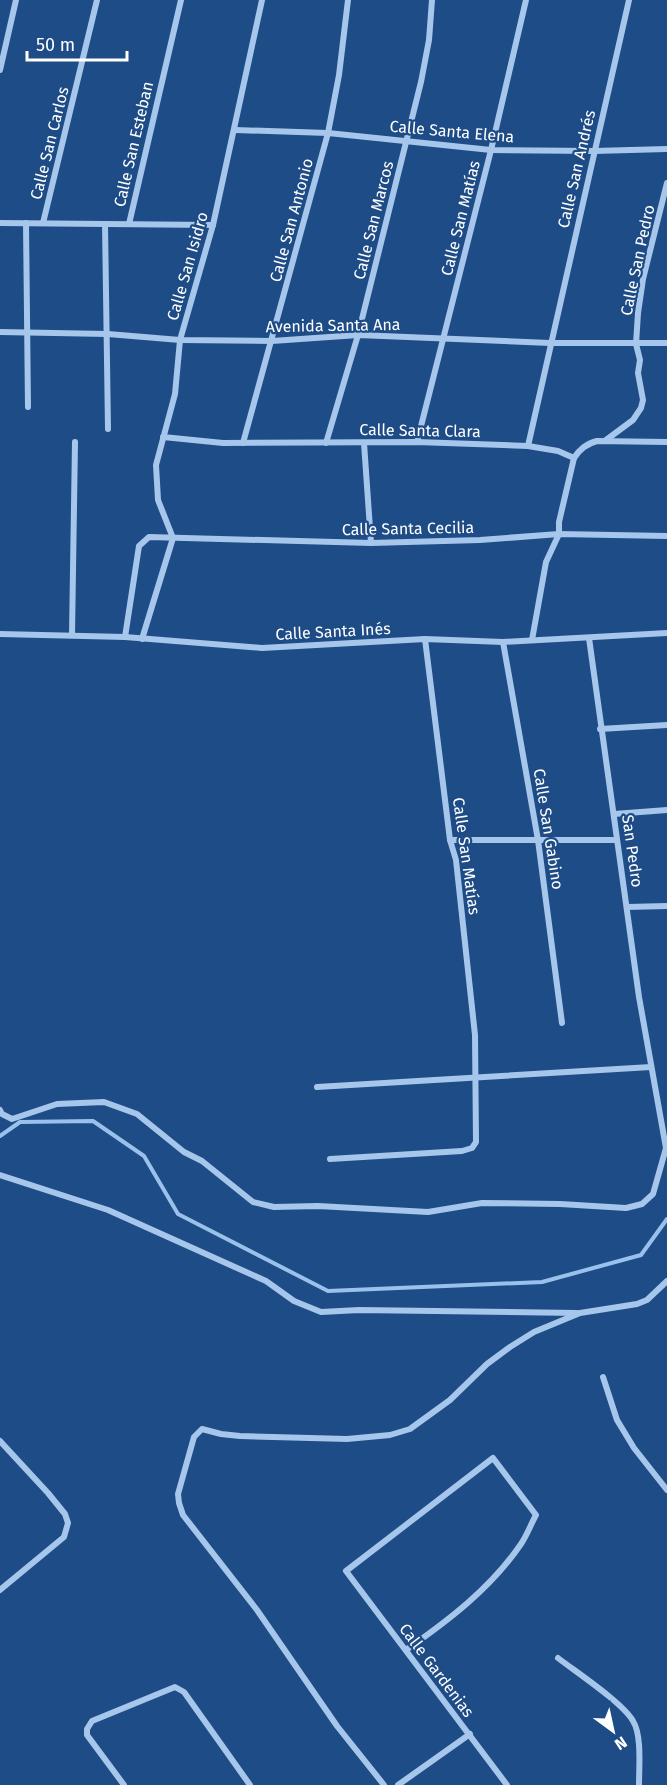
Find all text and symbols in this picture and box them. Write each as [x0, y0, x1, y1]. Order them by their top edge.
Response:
scale bar [27, 24, 128, 62]
text: 50 m [36, 34, 75, 56]
street label: Calle San Esteban [110, 79, 157, 209]
street label: Calle San Carlos [26, 85, 73, 202]
street label: Calle San Andrés [554, 108, 599, 230]
street label: Calle Santa Elena [389, 117, 515, 146]
street label: Calle San Antonio [266, 156, 317, 284]
street label: Calle San Marcos [350, 159, 397, 281]
street label: Calle San Matías [437, 159, 484, 278]
street label: Calle San Pedro [616, 203, 659, 317]
street label: Calle San Isidro [163, 210, 212, 323]
street label: Avenida Santa Ana [265, 315, 401, 336]
street label: Calle Santa Clara [359, 420, 481, 441]
street label: Calle Santa Cecilia [342, 518, 474, 539]
street label: Calle Santa Inés [275, 619, 391, 644]
street label: Calle San Gabino [530, 767, 567, 891]
street label: Calle San Matías [449, 796, 484, 916]
street label: San Pedro [618, 814, 647, 889]
street label: Calle Gardenias [395, 1620, 478, 1721]
north arrow [583, 1701, 643, 1761]
text: N [611, 1732, 631, 1754]

